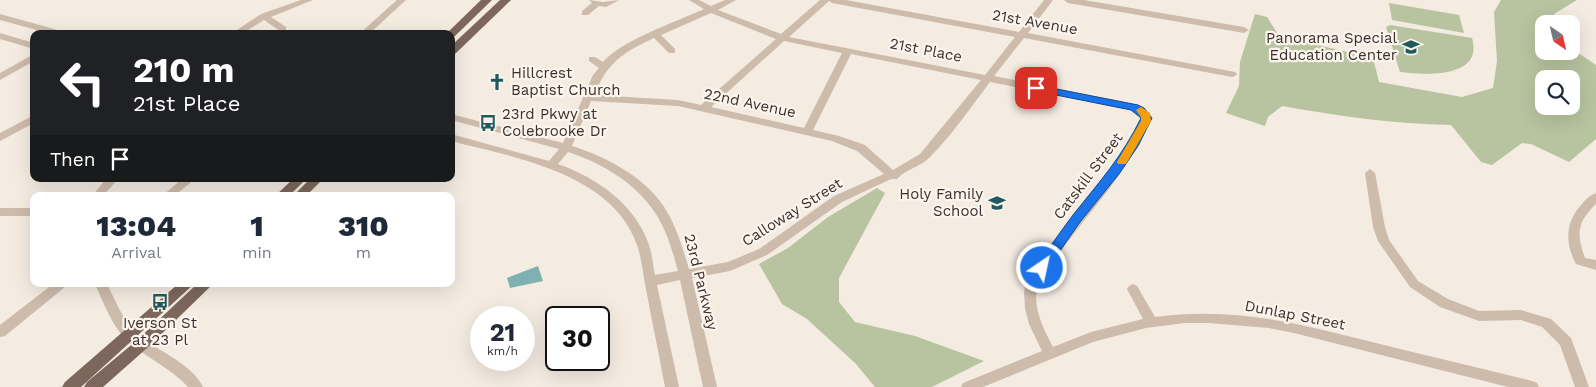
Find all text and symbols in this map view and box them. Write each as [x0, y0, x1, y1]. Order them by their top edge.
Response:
street label: 21st Avenue [991, 6, 1079, 38]
north arrow [1535, 15, 1580, 60]
map controls [1535, 15, 1580, 115]
place label: Panorama Special Education Center [1266, 29, 1397, 64]
street label: 21st Place [888, 34, 964, 66]
school or university icon: Panorama Special Education Center [1401, 37, 1421, 57]
text: 210 m [133, 49, 234, 91]
icon: left [50, 50, 115, 115]
place label: Hillcrest Baptist Church [511, 64, 621, 99]
pin [1015, 67, 1057, 109]
button: search [1535, 70, 1580, 115]
church icon: Hillcrest Baptist Church [487, 72, 507, 92]
icon: arrive [1022, 74, 1050, 102]
street label: 22nd Avenue [702, 84, 798, 122]
text: 21st Place [133, 91, 240, 116]
place label: 23rd Pkwy at Colebrooke Dr [502, 105, 607, 140]
bus stop icon: 23rd Pkwy at Colebrooke Dr [478, 113, 498, 133]
street label: Catskill Street [1049, 128, 1127, 223]
icon: arrive [106, 145, 134, 173]
text: Then [50, 148, 96, 171]
street label: Calloway Street [739, 174, 846, 250]
place label: Holy Family School [899, 185, 983, 220]
school or university icon: Holy Family School [987, 193, 1007, 213]
text: 13:04 [96, 208, 176, 243]
text: 1 [250, 208, 264, 243]
text: 310 [338, 208, 389, 243]
street label: 23rd Parkway [680, 232, 722, 332]
position arrow [1015, 241, 1067, 293]
text: Arrival [111, 243, 161, 262]
text: min [242, 243, 272, 262]
text: m [356, 243, 371, 262]
bus stop icon: Iverson St at 23 Pl [150, 292, 170, 312]
street label: Dunlap Street [1243, 296, 1348, 334]
speed limit sign: 30 [545, 306, 610, 371]
place label: Iverson St at 23 Pl [123, 314, 198, 349]
text: 21 [490, 318, 515, 347]
text: km/h [487, 344, 518, 358]

